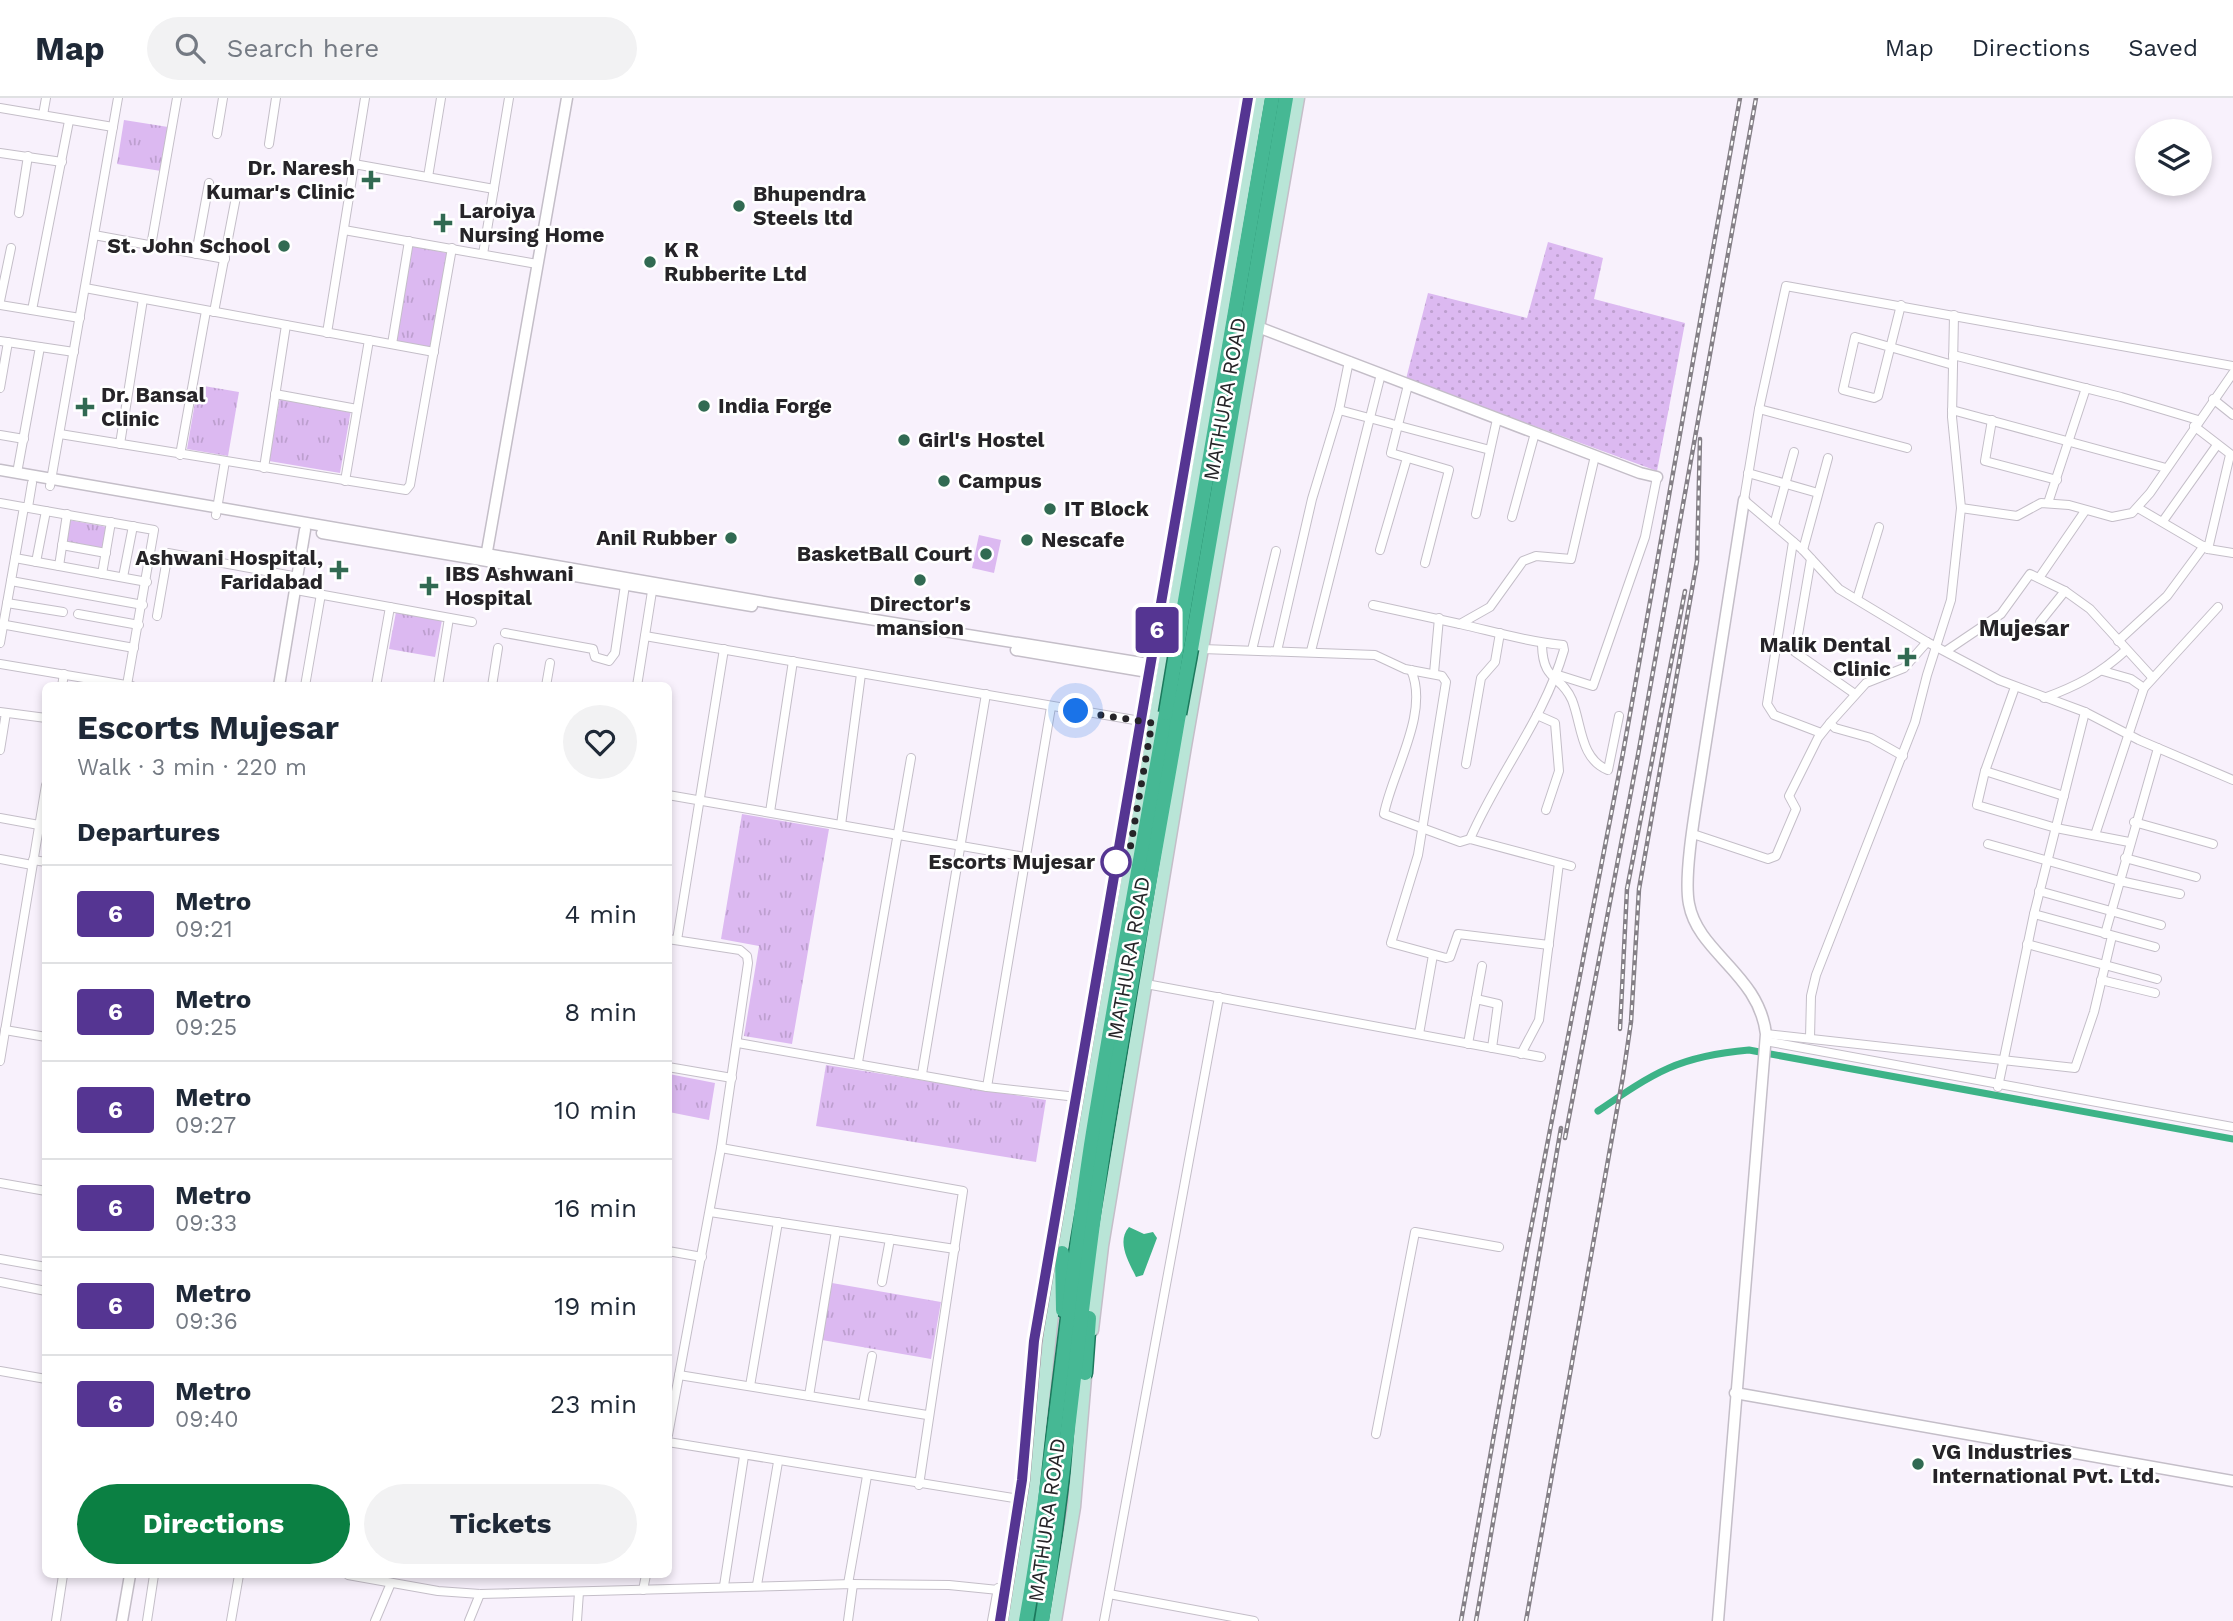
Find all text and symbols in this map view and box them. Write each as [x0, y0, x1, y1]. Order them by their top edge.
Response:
search box [147, 17, 637, 80]
text: Map [35, 29, 105, 68]
icon: search [171, 29, 209, 67]
text: Search here [227, 33, 379, 63]
text: Map [1885, 34, 1934, 62]
text: Directions [1972, 34, 2090, 62]
text: Saved [2128, 34, 2198, 62]
map controls [2135, 119, 2212, 196]
button: layers [2135, 119, 2212, 196]
place label: Dr. Naresh Kumar's Clinic [206, 155, 355, 204]
marker: Dr. Naresh Kumar's Clinic [361, 170, 381, 190]
place label: Bhupendra Steels ltd [753, 181, 867, 230]
place label: Laroiya Nursing Home [459, 198, 604, 247]
marker: Bhupendra Steels ltd [731, 198, 747, 214]
marker: Laroiya Nursing Home [433, 213, 453, 233]
place label: St. John School [107, 233, 270, 258]
place label: K R Rubberite Ltd [664, 237, 807, 286]
marker: St. John School [276, 238, 292, 254]
marker: K R Rubberite Ltd [642, 254, 658, 270]
street label: MATHURA ROAD [1198, 315, 1251, 482]
place label: Dr. Bansal Clinic [101, 382, 205, 431]
place label: India Forge [718, 393, 832, 418]
marker: Dr. Bansal Clinic [75, 397, 95, 417]
marker: India Forge [696, 398, 712, 414]
place label: Girl's Hostel [918, 427, 1045, 452]
marker: Girl's Hostel [896, 432, 912, 448]
place label: Campus [958, 468, 1042, 493]
marker: Campus [936, 473, 952, 489]
place label: IT Block [1064, 496, 1150, 521]
marker: IT Block [1042, 501, 1058, 517]
place label: Anil Rubber [596, 525, 717, 550]
place label: Nescafe [1041, 527, 1125, 552]
marker: Anil Rubber [723, 530, 739, 546]
marker: Nescafe [1019, 532, 1035, 548]
place label: BasketBall Court [797, 541, 972, 566]
place label: Ashwani Hospital, Faridabad [135, 545, 323, 594]
marker: BasketBall Court [978, 546, 994, 562]
marker: Ashwani Hospital, Faridabad [329, 560, 349, 580]
place label: IBS Ashwani Hospital [445, 561, 574, 610]
marker: Director's mansion [912, 572, 928, 588]
marker: IBS Ashwani Hospital [419, 576, 439, 596]
place label: Director's mansion [869, 591, 971, 640]
line badge: 6 [1134, 607, 1180, 653]
district label: Mujesar [1979, 615, 2069, 642]
text: 6 [1150, 616, 1164, 644]
place label: Malik Dental Clinic [1759, 632, 1891, 681]
marker: Malik Dental Clinic [1897, 647, 1917, 667]
your location [1058, 693, 1093, 728]
button: heart [563, 705, 637, 779]
text: Escorts Mujesar [77, 708, 339, 747]
text: Walk · 3 min · 220 m [77, 754, 307, 781]
text: Departures [77, 817, 220, 847]
marker: Escorts Mujesar [1101, 847, 1131, 877]
place label: Escorts Mujesar [928, 849, 1095, 874]
street label: MATHURA ROAD [1102, 874, 1155, 1041]
text: Metro [175, 886, 251, 916]
text: 4 min [564, 899, 637, 929]
text: 6 [108, 900, 123, 928]
text: 09:21 [175, 916, 233, 943]
text: Metro [175, 984, 251, 1014]
text: 8 min [564, 997, 637, 1027]
text: 6 [108, 998, 123, 1026]
text: 09:25 [175, 1014, 237, 1041]
text: Metro [175, 1082, 251, 1112]
text: 10 min [554, 1095, 637, 1125]
text: 6 [108, 1096, 123, 1124]
text: 09:27 [175, 1112, 236, 1139]
text: Metro [175, 1180, 251, 1210]
text: 16 min [554, 1193, 637, 1223]
text: 6 [108, 1194, 123, 1222]
text: 09:33 [175, 1210, 237, 1237]
text: Metro [175, 1278, 251, 1308]
text: 19 min [554, 1291, 637, 1321]
text: 6 [108, 1292, 123, 1320]
text: 09:36 [175, 1308, 238, 1335]
text: Metro [175, 1376, 251, 1406]
text: 23 min [550, 1389, 637, 1419]
text: 6 [108, 1390, 123, 1418]
text: 09:40 [175, 1406, 239, 1433]
street label: MATHURA ROAD [1023, 1436, 1070, 1603]
place label: VG Industries International Pvt. Ltd. [1932, 1439, 2160, 1488]
marker: VG Industries International Pvt. Ltd. [1910, 1456, 1926, 1472]
button: Directions [77, 1484, 350, 1564]
button: Tickets [364, 1484, 637, 1564]

